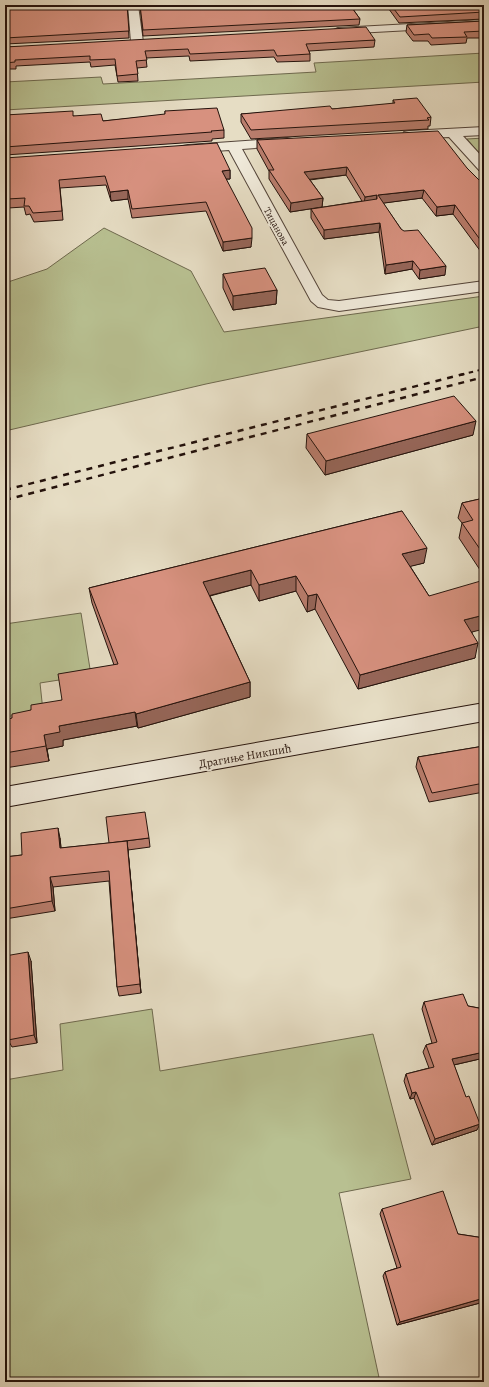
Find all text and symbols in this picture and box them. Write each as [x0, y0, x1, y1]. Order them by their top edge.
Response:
street label: Тицанова [261, 205, 292, 248]
street label: Драгиње Никшић [197, 740, 293, 772]

